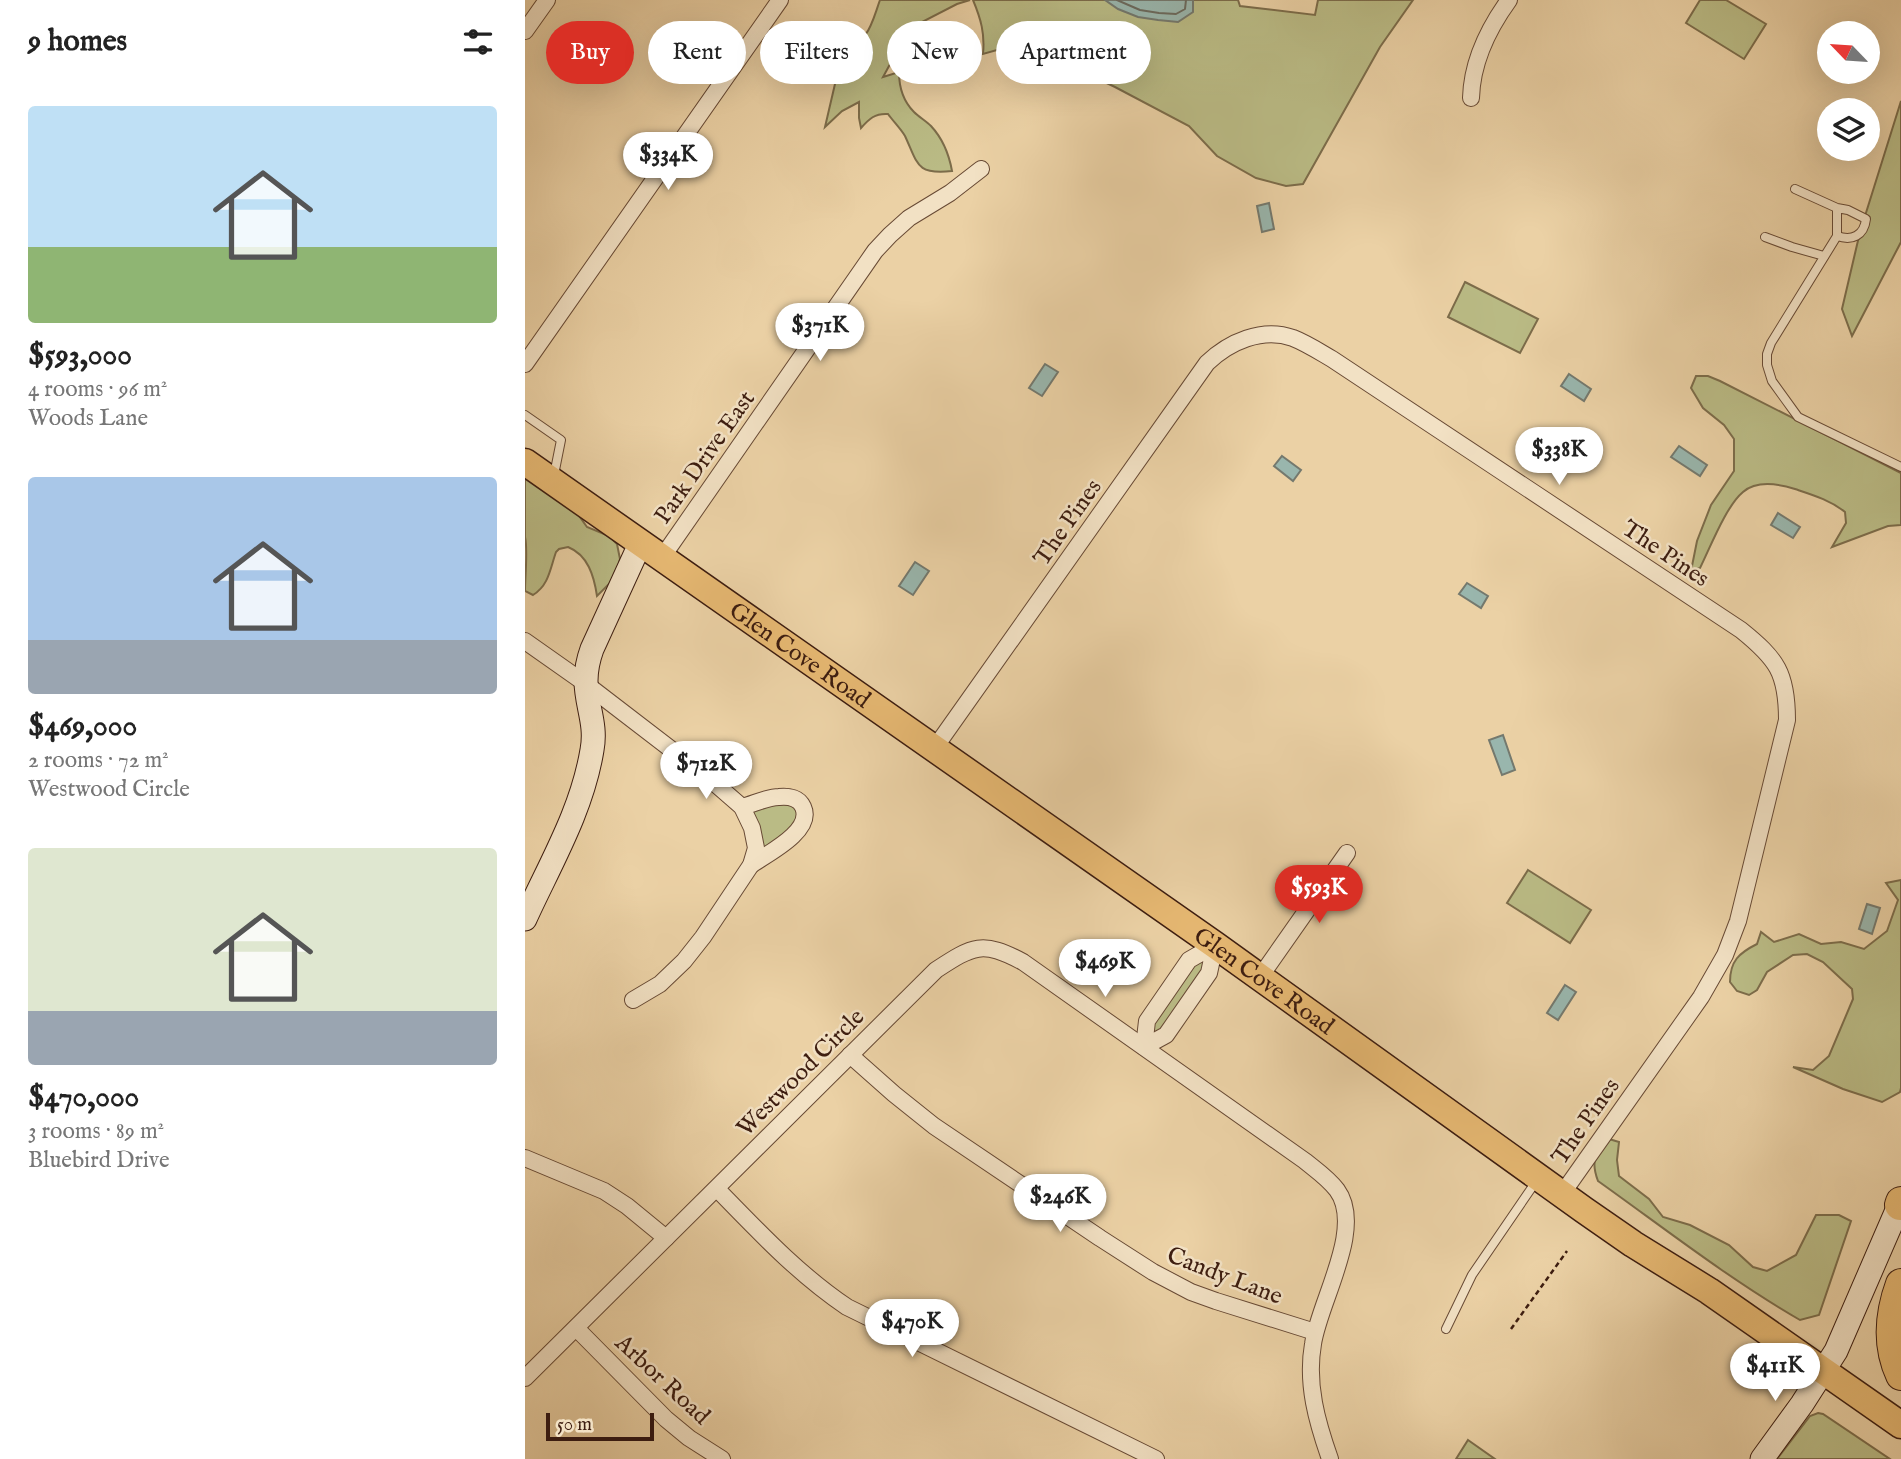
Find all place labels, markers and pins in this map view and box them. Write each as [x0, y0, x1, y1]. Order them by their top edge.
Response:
pin: $334K [619, 132, 717, 192]
pin: $371K [771, 304, 869, 363]
pin: $338K [1510, 428, 1608, 487]
pin: $712K [657, 742, 755, 801]
pin: $593K [1270, 866, 1368, 925]
pin: $469K [1056, 940, 1154, 999]
pin: $246K [1011, 1174, 1109, 1234]
pin: $470K [863, 1300, 961, 1359]
pin: $411K [1726, 1344, 1824, 1403]

